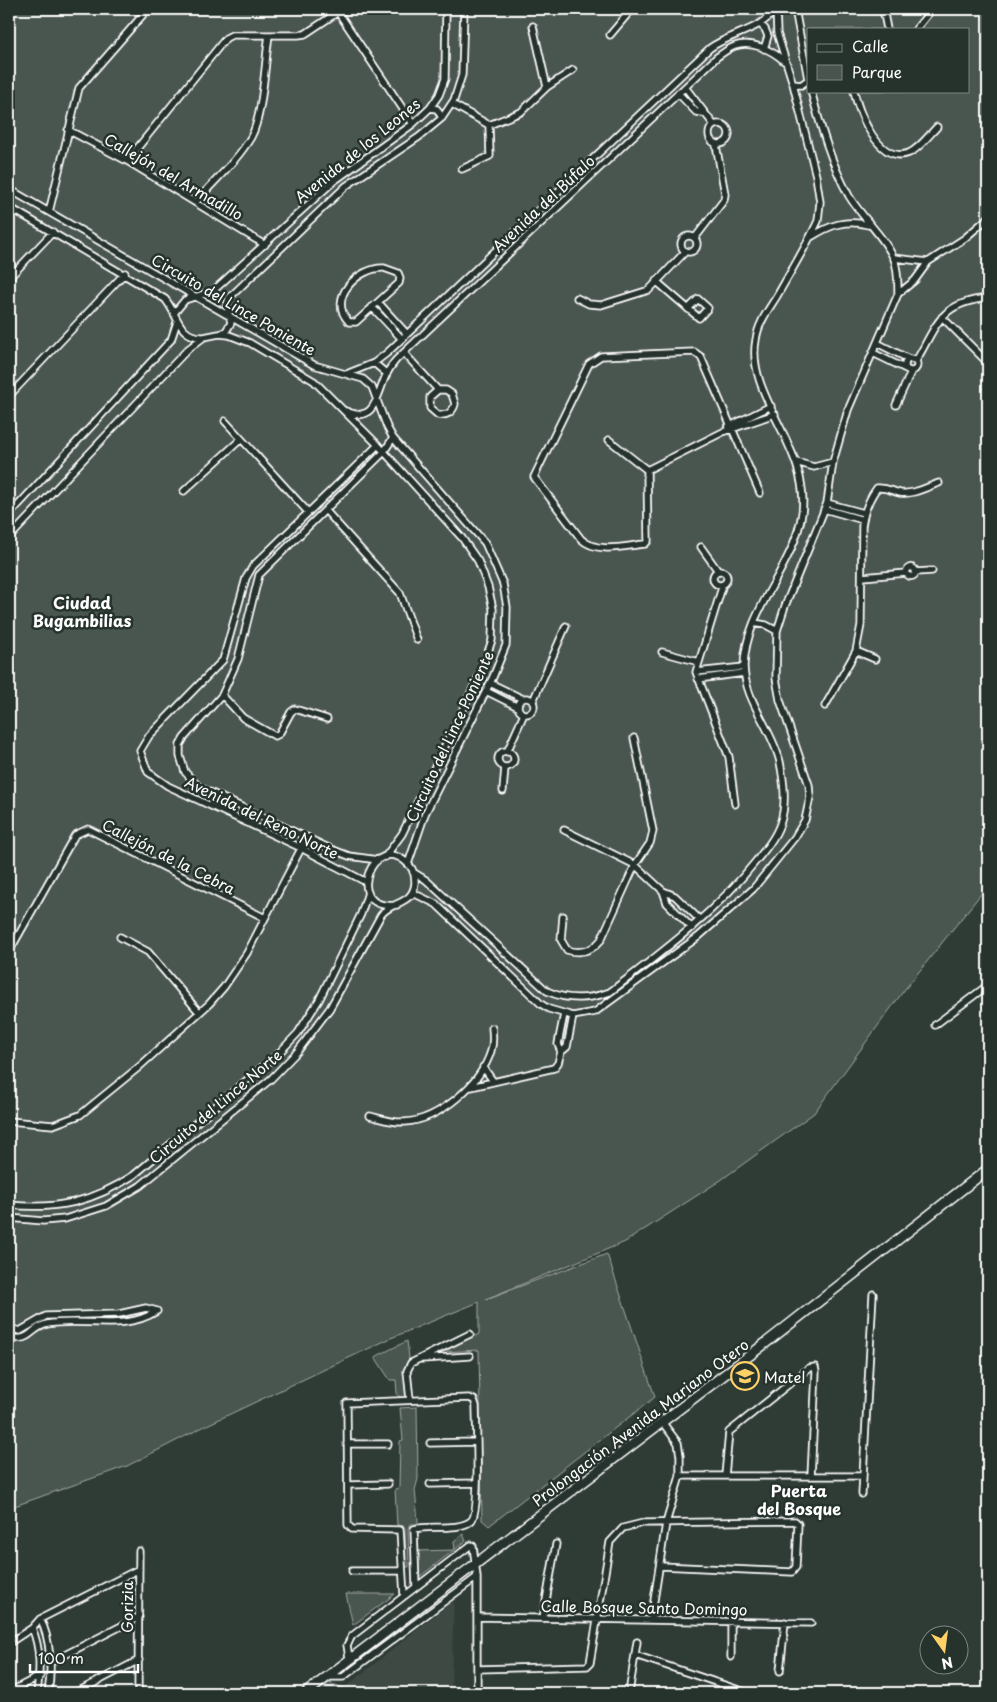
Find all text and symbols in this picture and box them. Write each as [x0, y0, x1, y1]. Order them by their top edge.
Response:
legend [807, 28, 970, 92]
text: Calle [852, 34, 889, 57]
text: Parque [852, 60, 902, 83]
street label: Avenida de los Leones [289, 92, 425, 208]
street label: Callejón del Armadillo [100, 127, 248, 225]
street label: Avenida del Búfalo [486, 149, 600, 257]
street label: Circuito del Lince Poniente [147, 247, 321, 361]
district label: Ciudad Bugambilias [33, 590, 132, 632]
street label: Circuito del Lince Poniente [399, 647, 499, 825]
street label: Avenida del Reno Norte [181, 770, 343, 864]
street label: Callejón de la Cebra [98, 812, 240, 900]
street label: Circuito del Lince Norte [143, 1043, 287, 1169]
street label: Prolongación Avenida Mariano Otero [527, 1333, 753, 1511]
school or university icon: Matel [730, 1361, 760, 1391]
place label: Matel [764, 1365, 805, 1388]
district label: Puerta del Bosque [757, 1478, 841, 1520]
street label: Gorizia [115, 1580, 138, 1633]
street label: Calle Bosque Santo Domingo [541, 1594, 747, 1620]
north arrow [920, 1624, 970, 1674]
scale bar [30, 1642, 138, 1674]
text: 100 m [38, 1646, 84, 1669]
text: N [939, 1652, 955, 1675]

